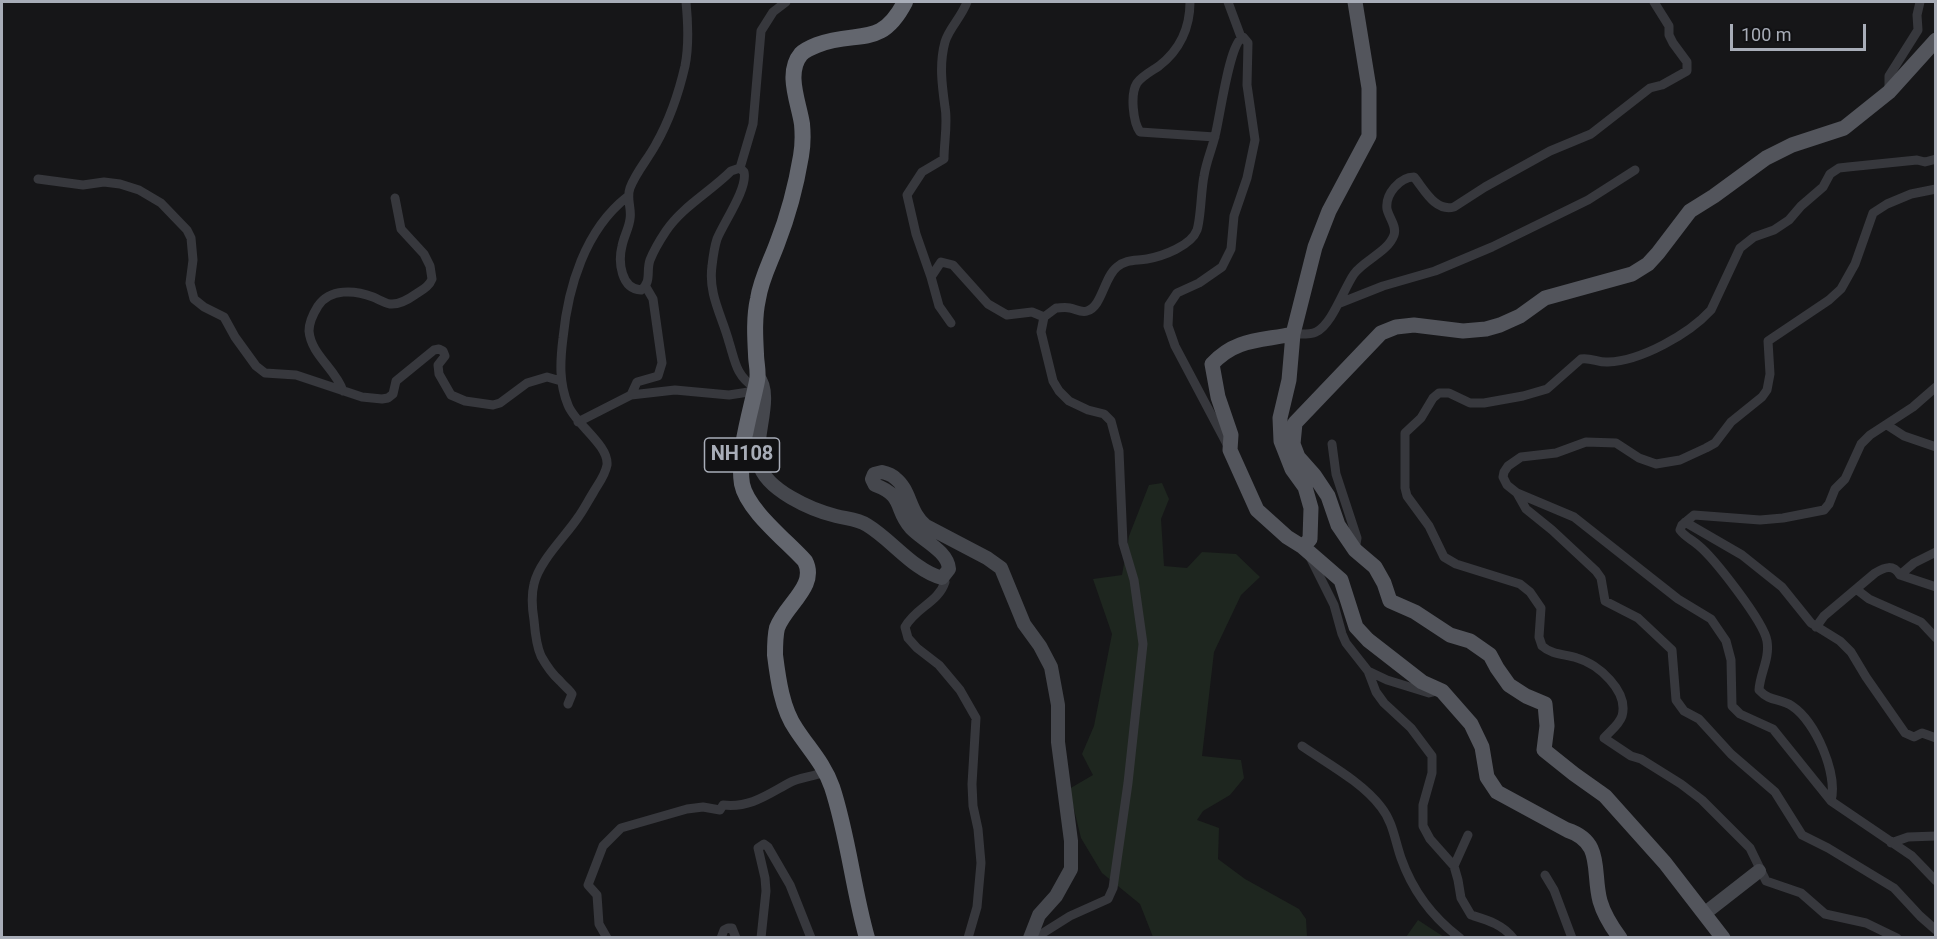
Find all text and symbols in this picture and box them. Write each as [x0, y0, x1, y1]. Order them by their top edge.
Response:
scale bar [1733, 12, 1870, 50]
text: 100 m [1741, 24, 1792, 45]
road number: NH108 [704, 438, 780, 472]

